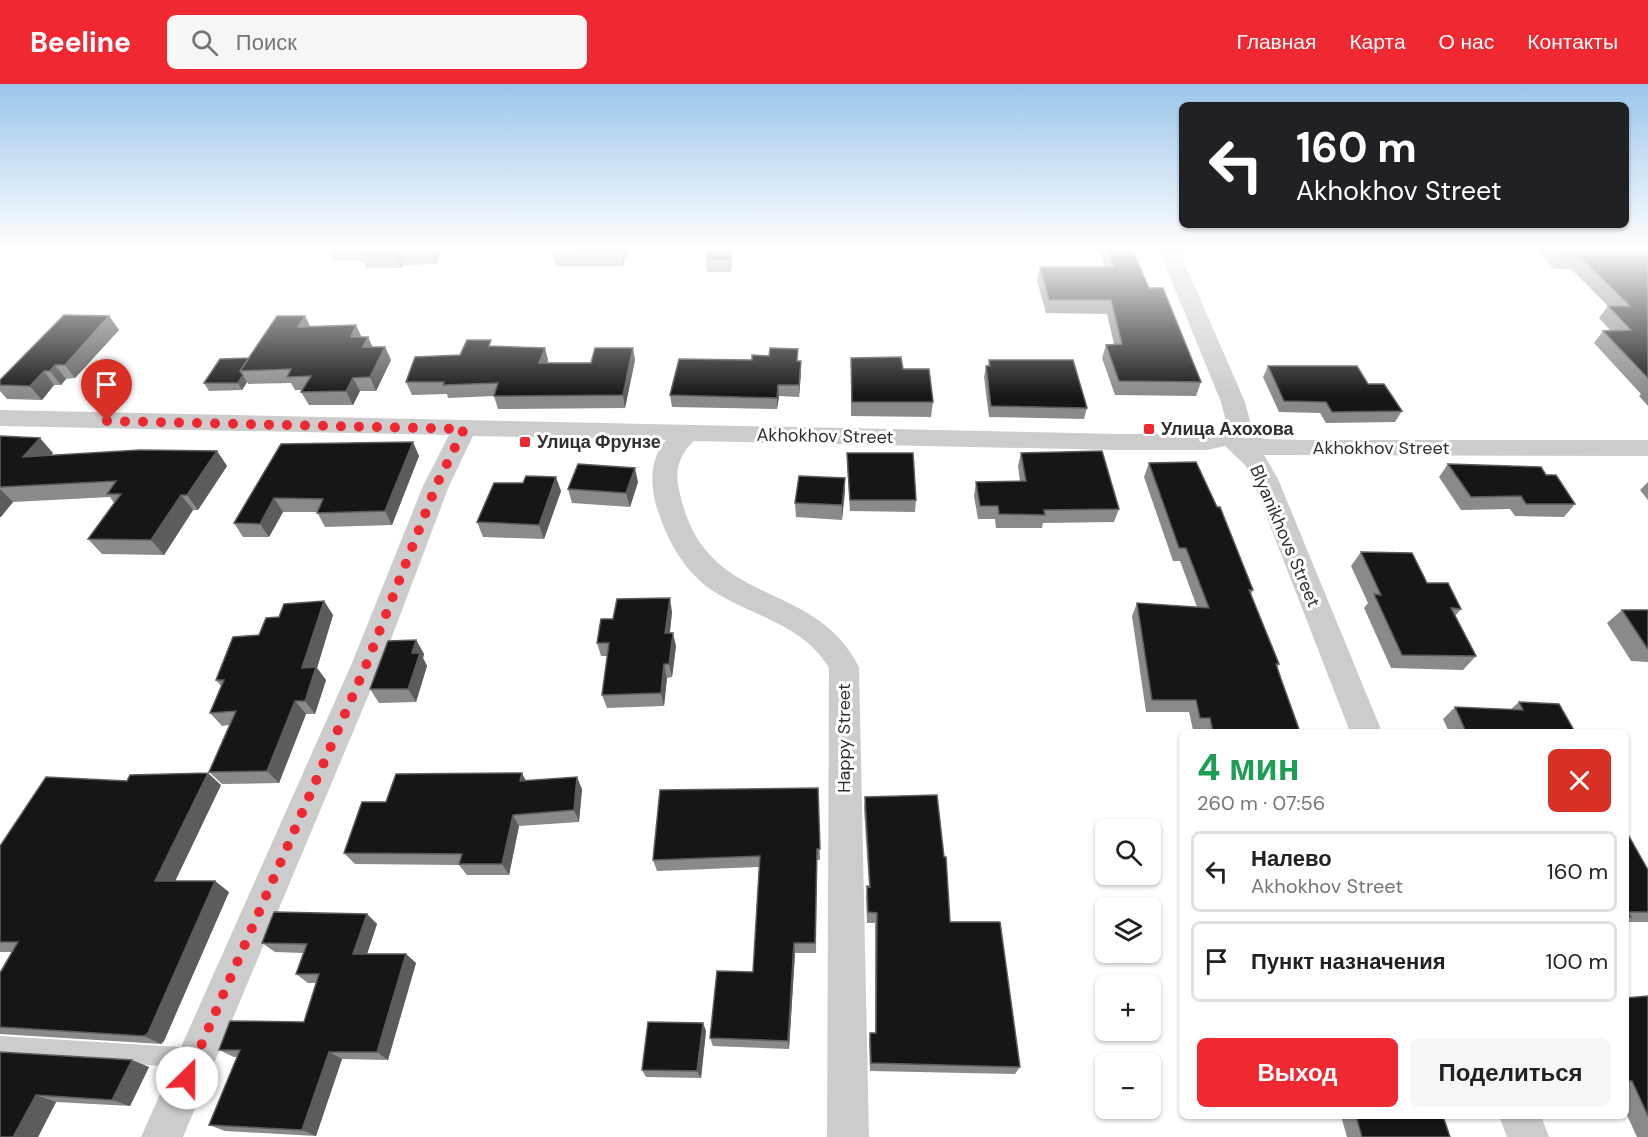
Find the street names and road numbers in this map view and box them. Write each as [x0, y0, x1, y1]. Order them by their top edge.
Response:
street label: Akhokhov Street [756, 423, 894, 449]
street label: Akhokhov Street [1313, 436, 1449, 460]
street label: Blyanikhovs Street [1244, 461, 1326, 611]
street label: Happy Street [832, 683, 856, 793]

